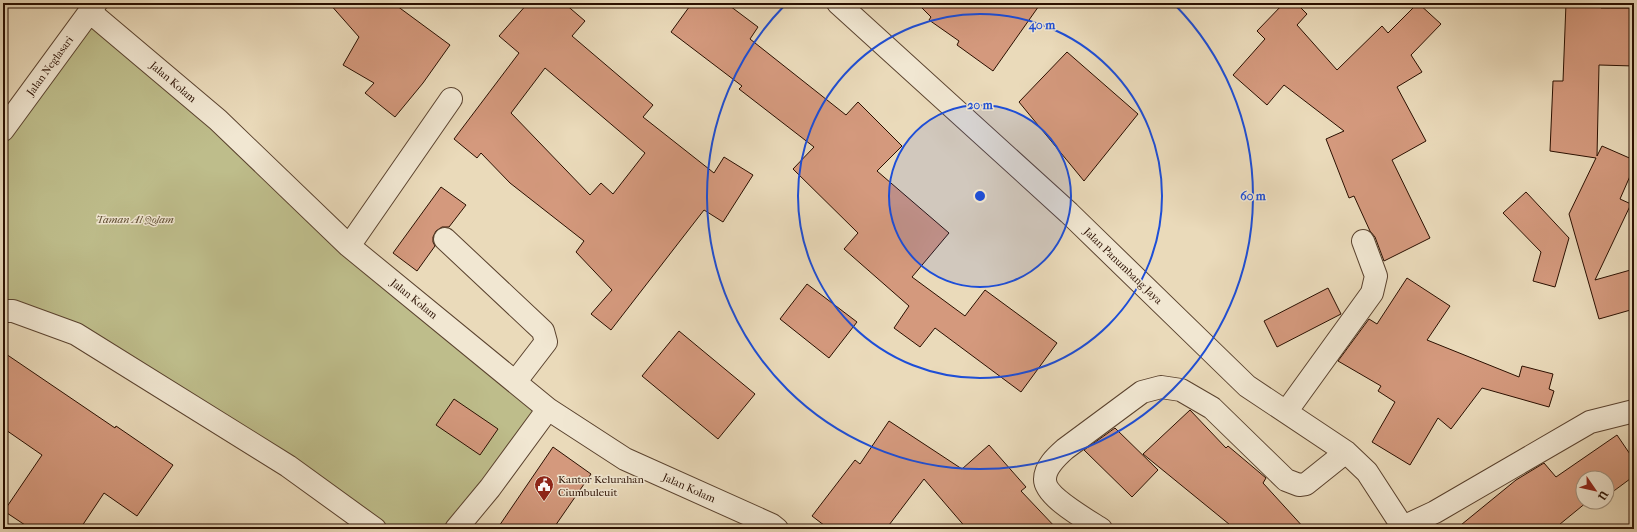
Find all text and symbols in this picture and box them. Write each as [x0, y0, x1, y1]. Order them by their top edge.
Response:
text: 40 m [1028, 18, 1056, 33]
street label: Jalan Neglasari [23, 33, 76, 99]
street label: Jalan Kolam [146, 58, 199, 106]
text: 20 m [967, 98, 994, 112]
centre of rings [973, 189, 987, 203]
text: 60 m [1240, 189, 1267, 203]
park label: Taman Al Qolam [96, 213, 174, 226]
street label: Jalan Panumbang Jaya [1080, 224, 1166, 307]
street label: Jalan Kolam [387, 276, 441, 322]
street label: Jalan Kolam [660, 470, 718, 506]
north arrow [1575, 470, 1615, 510]
place label: Kantor Kelurahan Ciumbuleuit [558, 473, 644, 499]
public building icon: Kantor Kelurahan Ciumbuleuit [533, 474, 555, 502]
text: U [1595, 487, 1611, 503]

